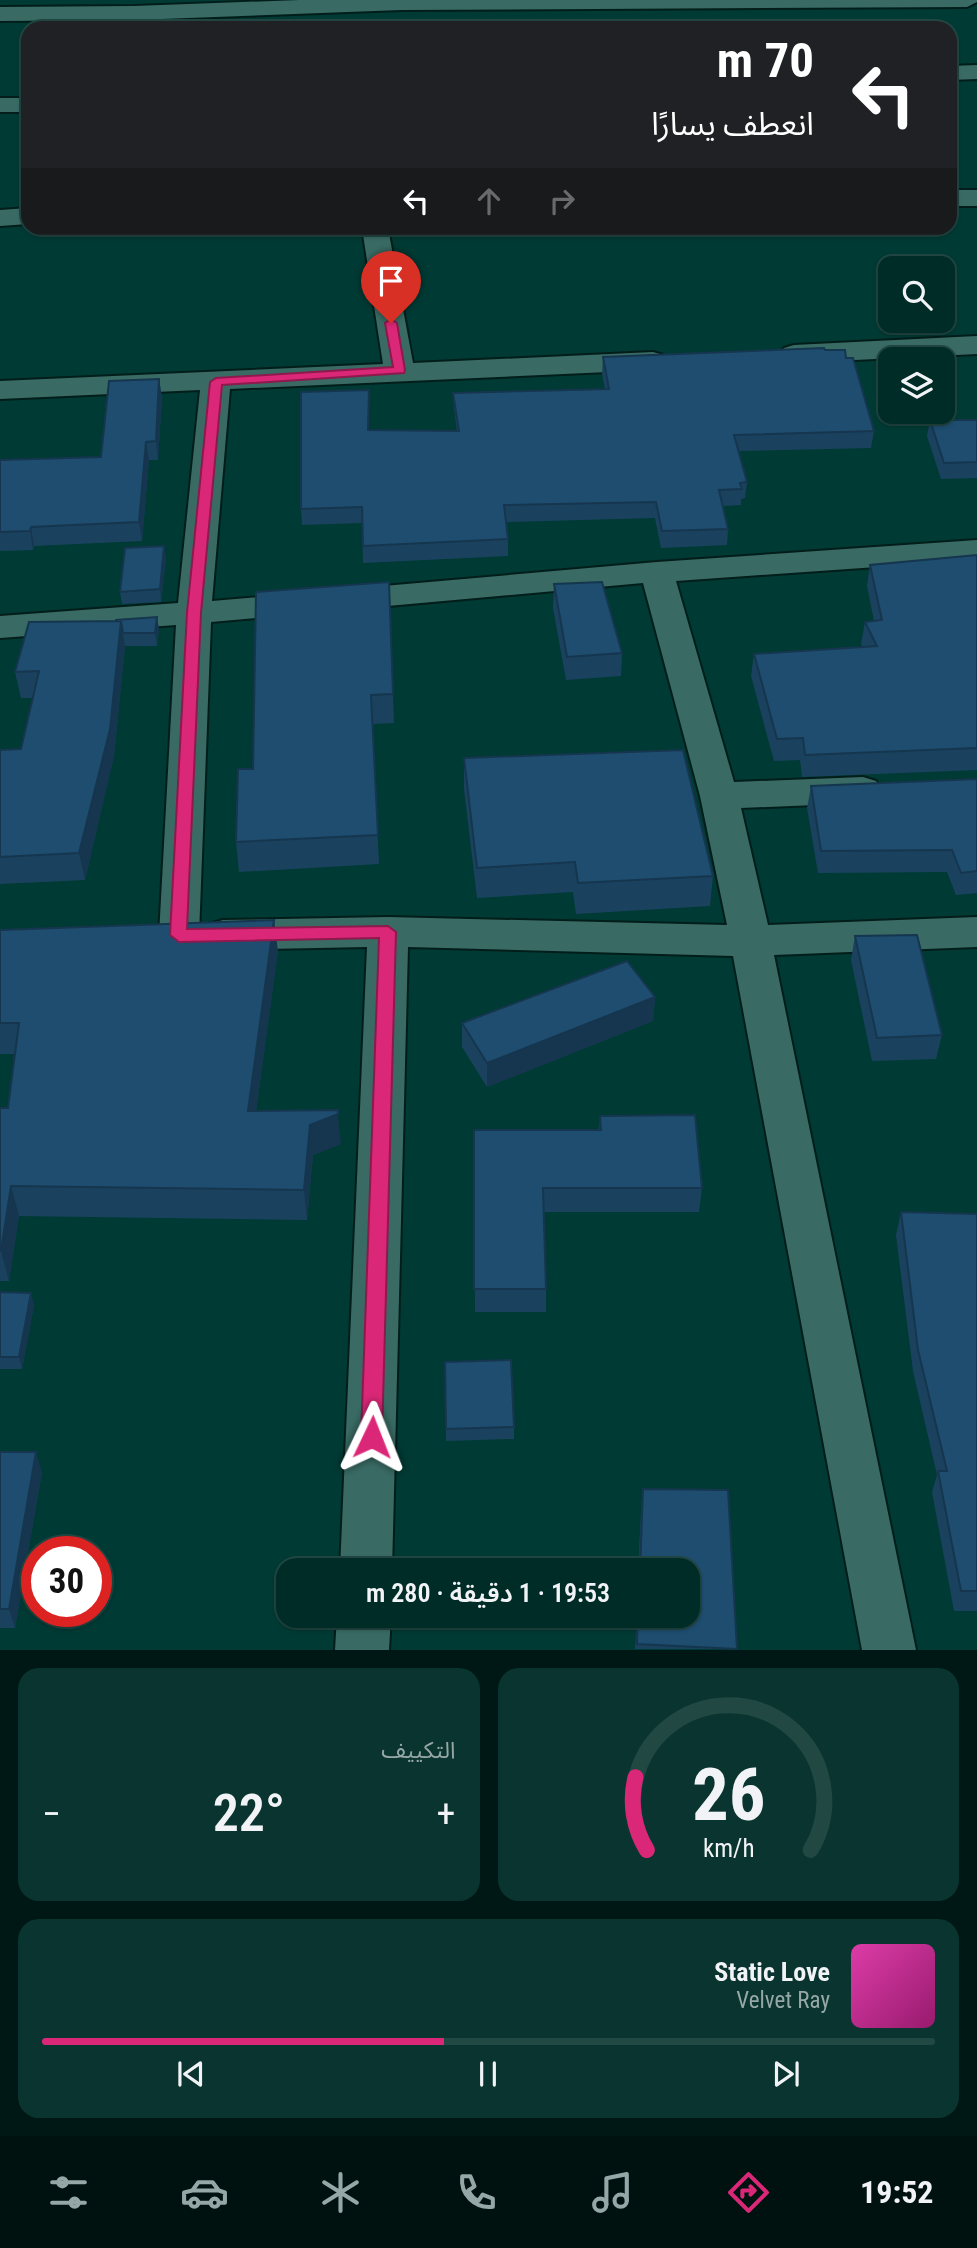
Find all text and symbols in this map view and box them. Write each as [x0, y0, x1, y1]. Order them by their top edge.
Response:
text: 70 m [717, 32, 814, 89]
icon: left [838, 49, 929, 140]
text: انعطف يسارًا [651, 105, 814, 143]
icon: left [397, 182, 435, 220]
icon: ahead [470, 182, 508, 220]
icon: right [543, 182, 581, 220]
pin [361, 251, 421, 323]
map controls [878, 256, 955, 424]
button: search [878, 256, 955, 333]
icon: arrive [372, 262, 410, 300]
button: layers [878, 347, 955, 424]
position arrow [335, 1400, 409, 1474]
speed limit sign: 30 [21, 1536, 112, 1627]
text: 19:53 · 1 دقيقة · 280 m [366, 1578, 610, 1608]
text: التكييف [381, 1737, 456, 1764]
text: 26 [691, 1753, 765, 1839]
text: 22° [213, 1783, 285, 1844]
text: − [42, 1792, 61, 1836]
text: + [437, 1792, 455, 1836]
text: km/h [703, 1834, 754, 1863]
text: Static Love [714, 1957, 830, 1987]
text: Velvet Ray [736, 1987, 830, 2014]
icon: previous [172, 2055, 210, 2093]
icon: pause [469, 2055, 507, 2093]
icon: next [767, 2055, 805, 2093]
icon: filters [44, 2168, 93, 2217]
icon: car [180, 2168, 229, 2217]
icon: climate [316, 2168, 365, 2217]
icon: phone [452, 2168, 501, 2217]
icon: music [588, 2168, 637, 2217]
icon: directions [724, 2168, 773, 2217]
text: 19:52 [860, 2173, 933, 2211]

